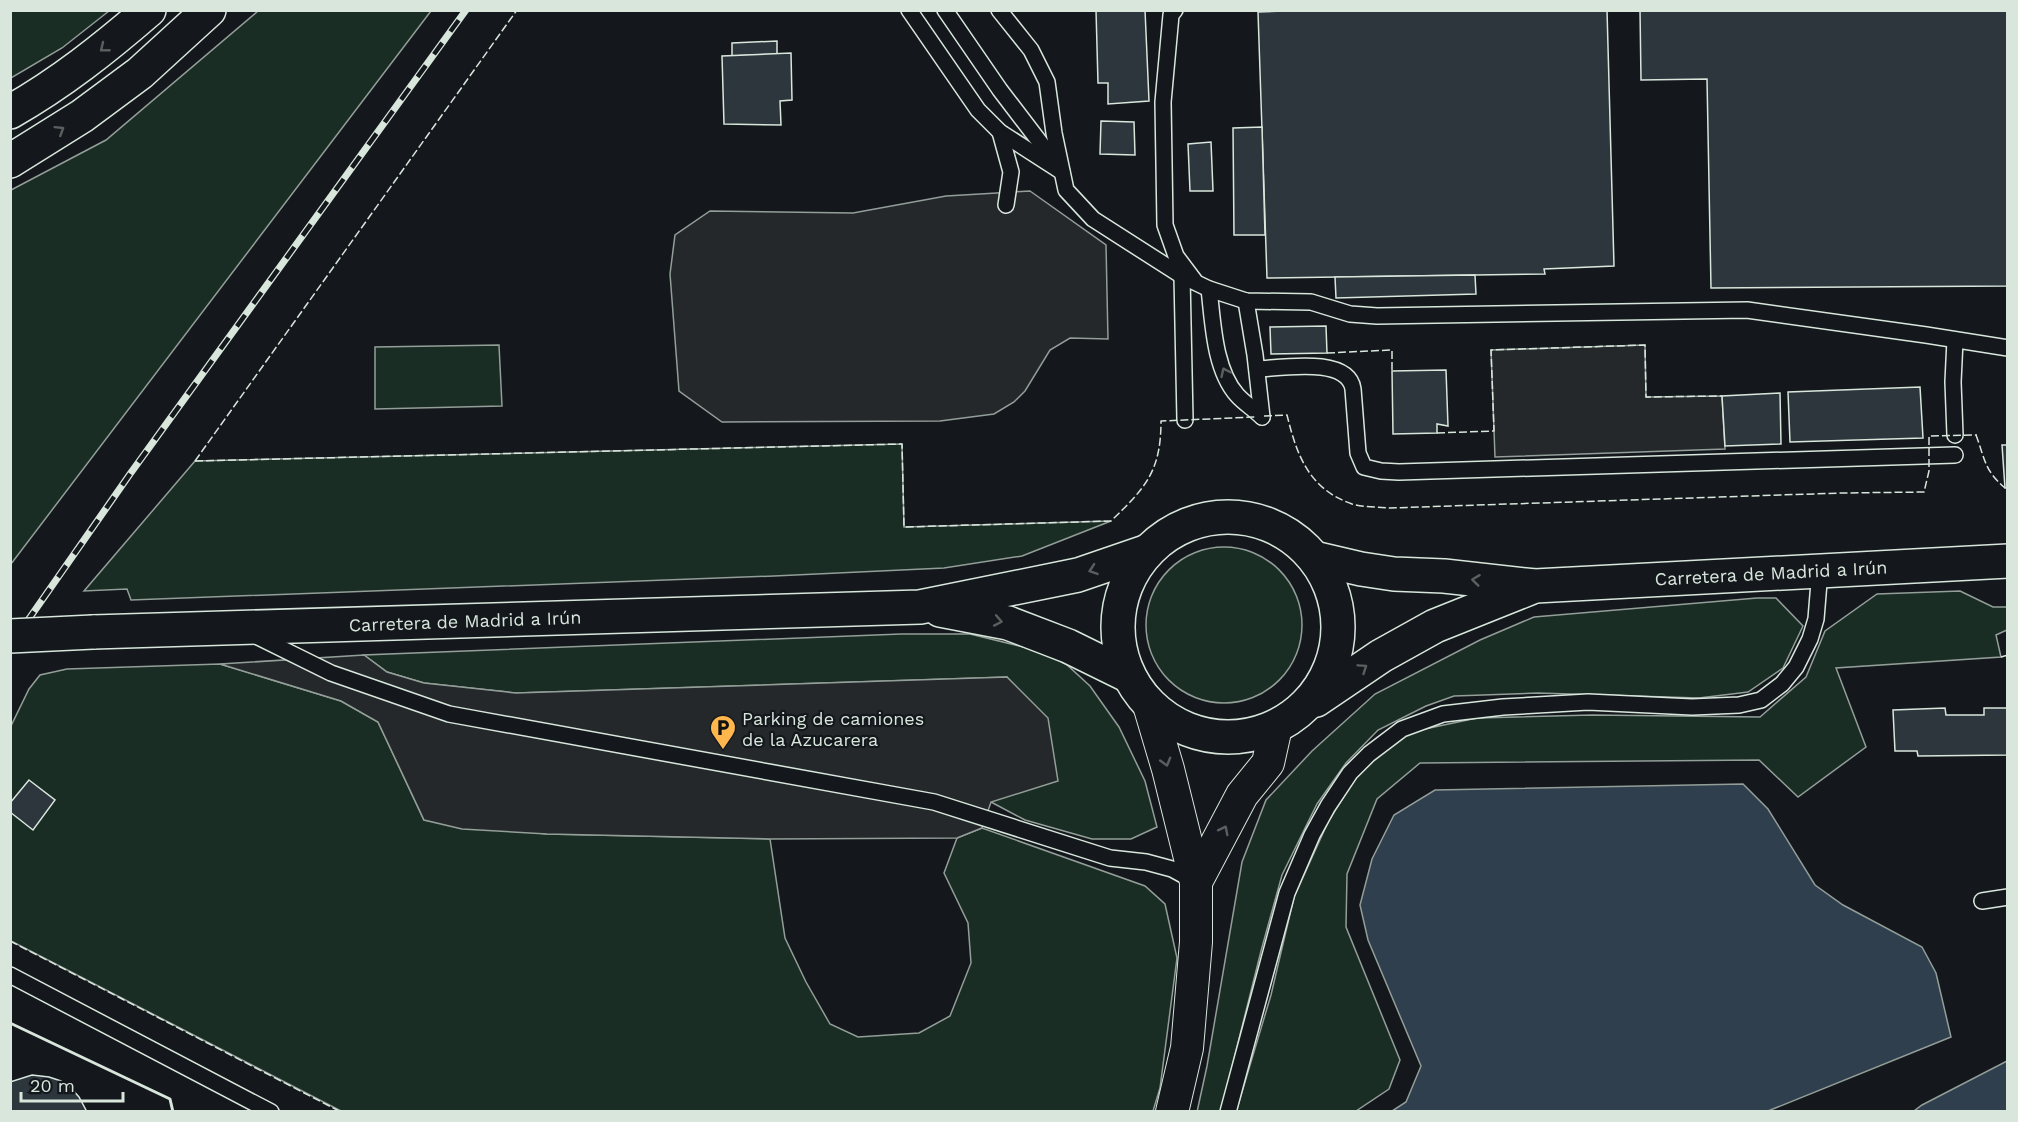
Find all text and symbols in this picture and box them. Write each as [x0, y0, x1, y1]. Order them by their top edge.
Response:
one-way arrow [100, 41, 111, 52]
one-way arrow [54, 126, 64, 138]
one-way arrow [1221, 368, 1233, 379]
street label: Carretera de Madrid a Irún [1654, 556, 1888, 590]
one-way arrow [1088, 562, 1098, 575]
one-way arrow [1472, 574, 1481, 586]
street label: Carretera de Madrid a Irún [348, 606, 582, 636]
one-way arrow [993, 614, 1003, 627]
one-way arrow [1357, 664, 1368, 675]
place label: Parking de camiones de la Azucarera [742, 708, 924, 750]
parking icon: Parking de camiones de la Azucarera [708, 713, 738, 751]
one-way arrow [1159, 756, 1171, 766]
one-way arrow [1217, 826, 1228, 837]
scale bar [21, 1065, 123, 1103]
text: 20 m [30, 1075, 75, 1096]

